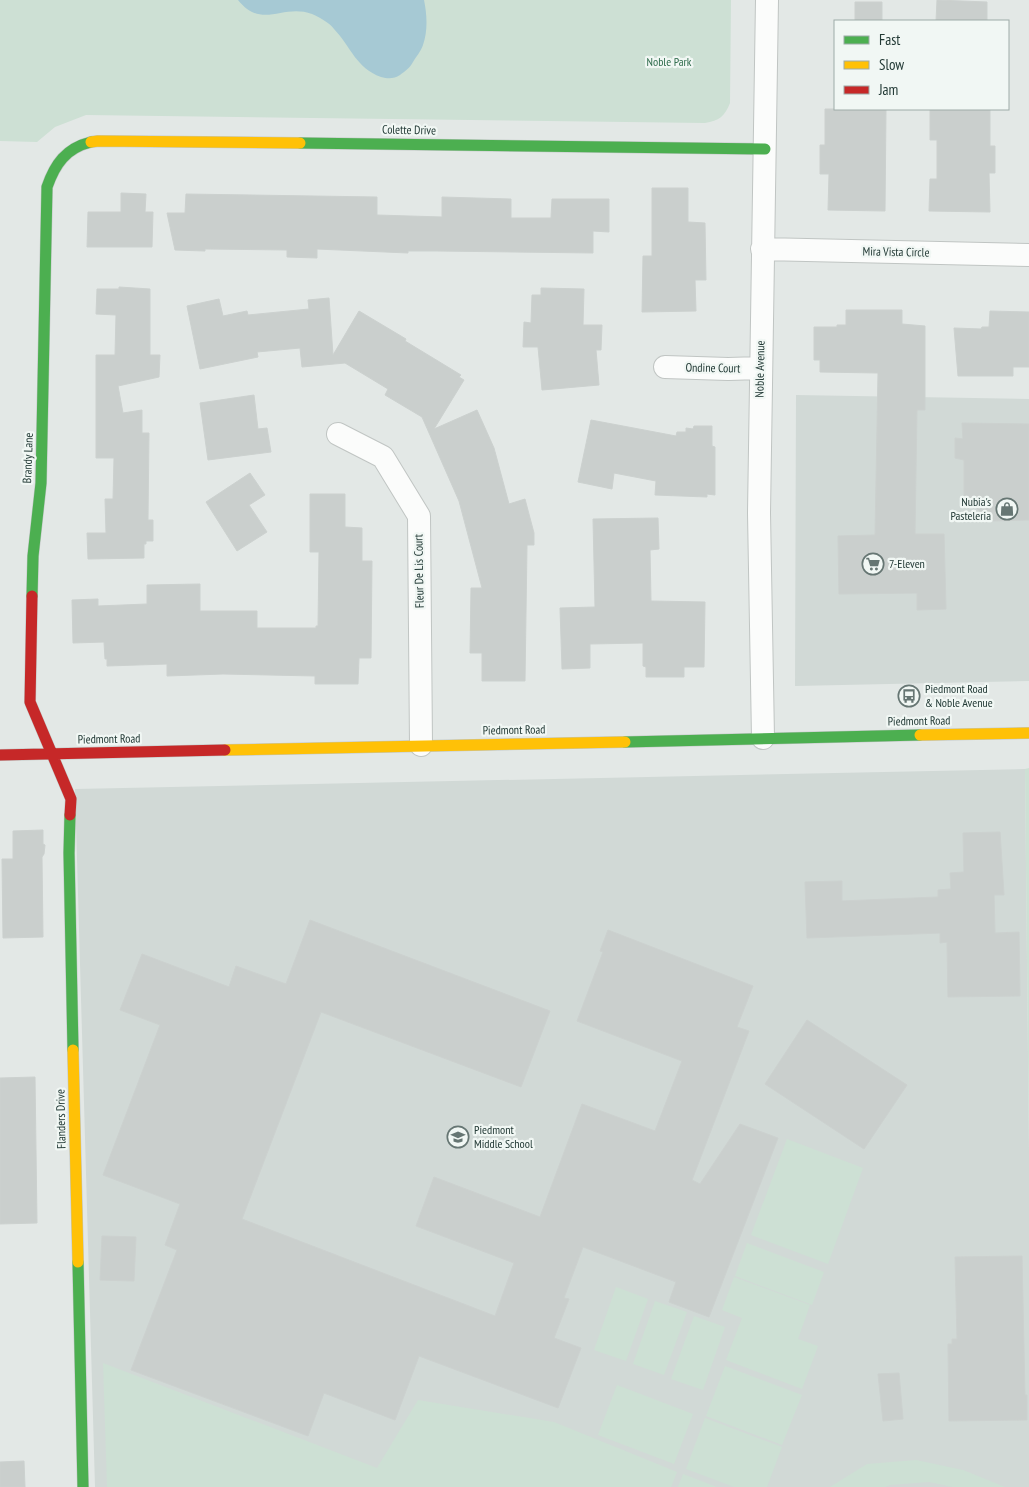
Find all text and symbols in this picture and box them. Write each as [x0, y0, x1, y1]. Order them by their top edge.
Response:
legend [834, 20, 1009, 110]
text: Fast [879, 30, 900, 49]
park label: Noble Park [647, 54, 692, 69]
text: Slow [879, 55, 904, 74]
text: Jam [878, 80, 898, 99]
street label: Colette Drive [382, 122, 436, 137]
street label: Mira Vista Circle [862, 243, 930, 260]
street label: Noble Avenue [752, 340, 767, 398]
street label: Ondine Court [685, 360, 741, 375]
street label: Brandy Lane [19, 432, 36, 484]
place label: Nubia's Pasteleria [950, 494, 991, 523]
shop icon: Nubia's Pasteleria [995, 497, 1019, 521]
street label: Fleur De Lis Court [410, 533, 427, 608]
supermarket icon: 7-Eleven [861, 552, 885, 576]
place label: 7-Eleven [889, 556, 925, 571]
place label: Piedmont Road & Noble Avenue [925, 681, 993, 710]
bus stop icon: Piedmont Road & Noble Avenue [897, 684, 921, 708]
street label: Piedmont Road [887, 712, 950, 729]
street label: Piedmont Road [482, 721, 545, 738]
street label: Piedmont Road [77, 730, 140, 747]
street label: Flanders Drive [52, 1089, 69, 1149]
place label: Piedmont Middle School [474, 1122, 533, 1151]
school or university icon: Piedmont Middle School [446, 1125, 470, 1149]

